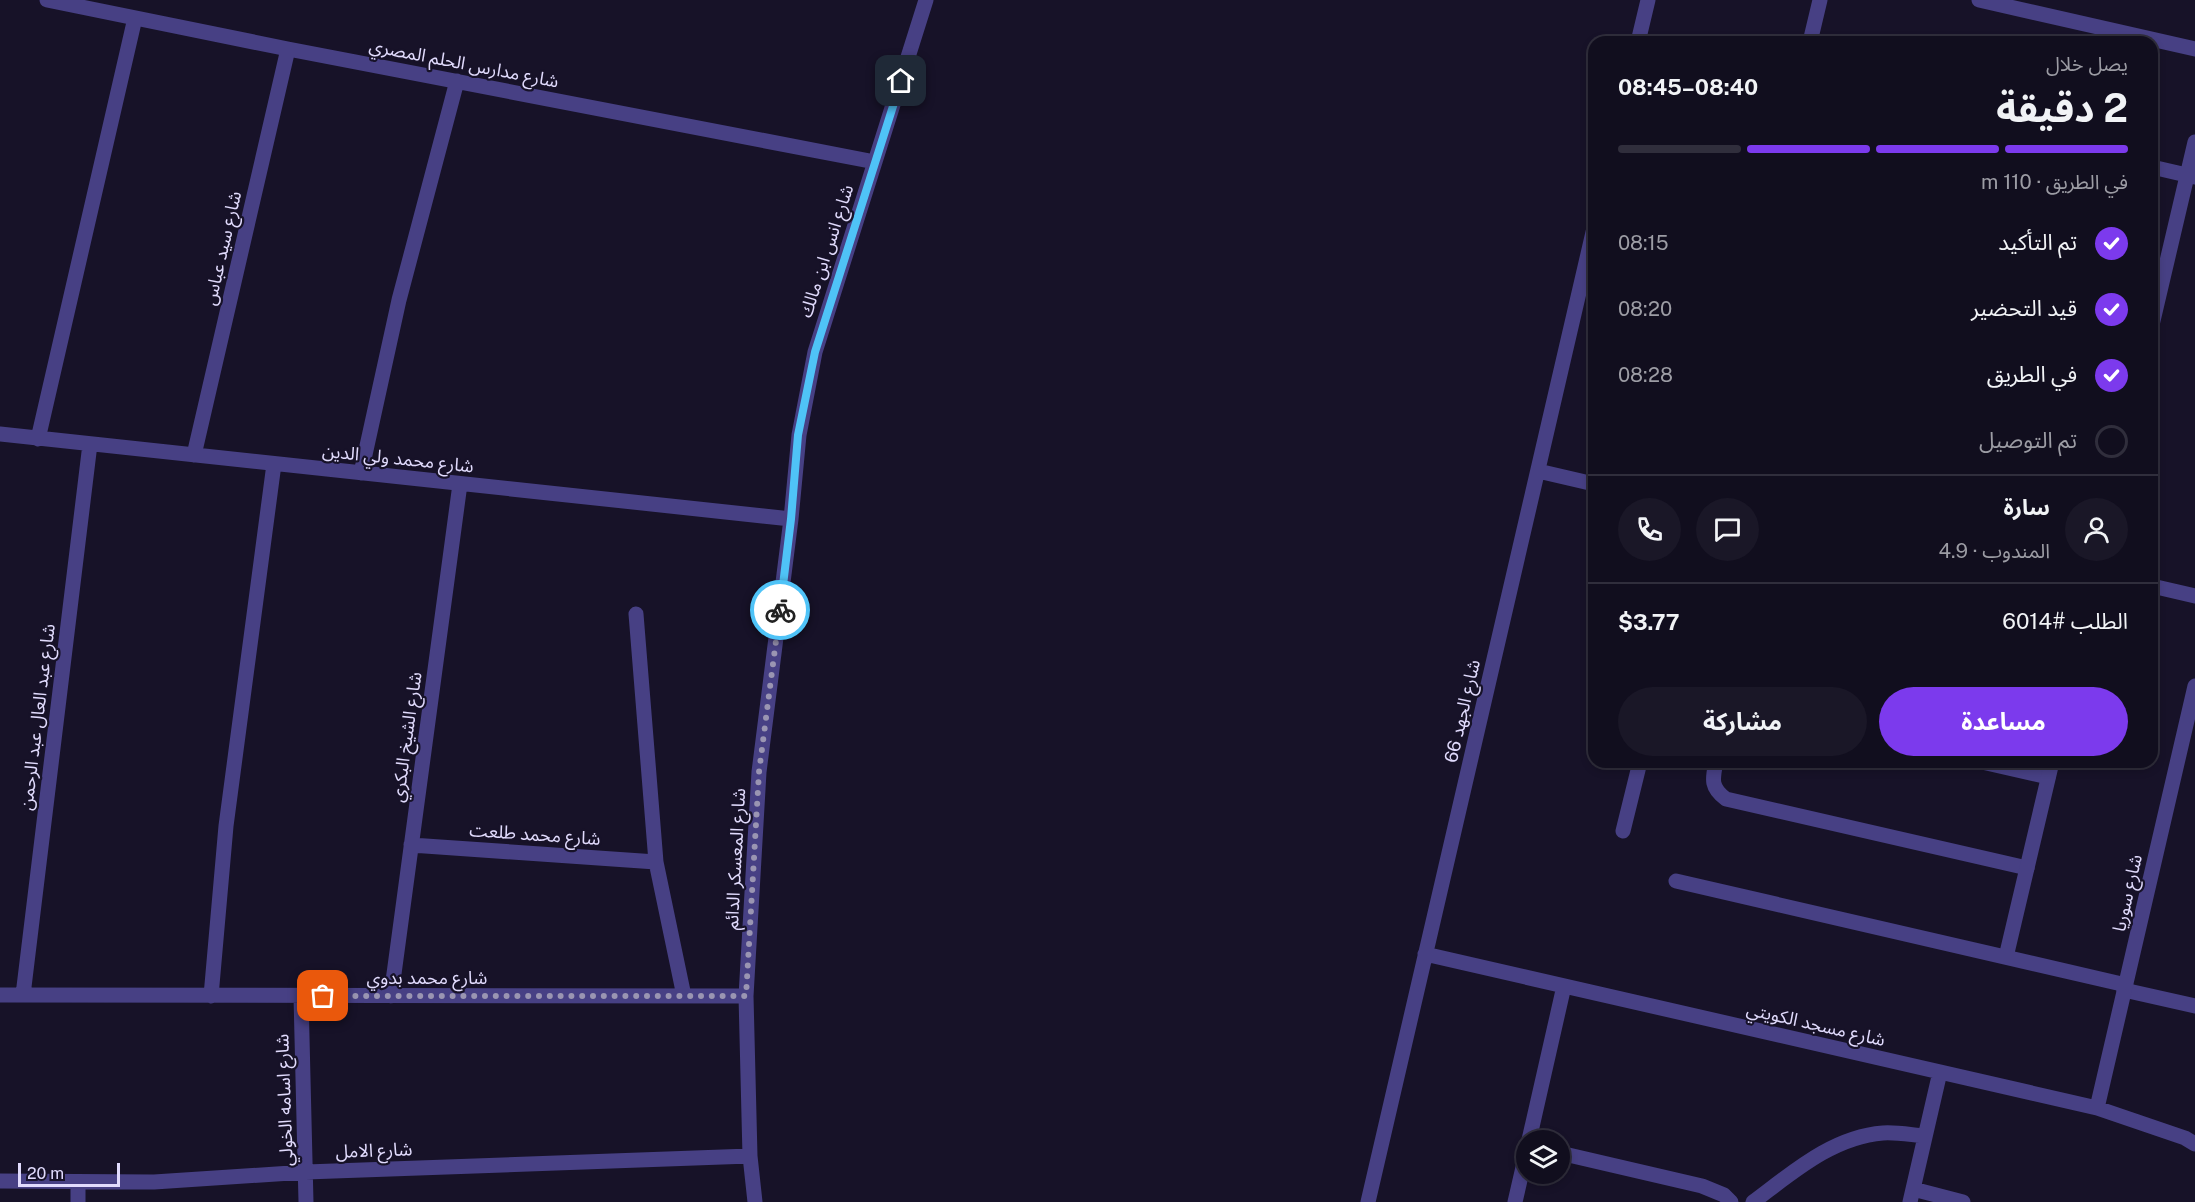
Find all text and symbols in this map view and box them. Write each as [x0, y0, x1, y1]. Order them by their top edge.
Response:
street label: شارع مدارس الحلم المصري [367, 34, 561, 96]
text: يصل خلال [2046, 52, 2128, 76]
pin [875, 55, 926, 106]
icon: home [884, 64, 917, 97]
text: 08:40–08:45 [1618, 74, 1758, 100]
text: 2 دقيقة [1996, 85, 2128, 131]
text: في الطريق · 110 m [1981, 170, 2128, 194]
street label: شارع انس ابن مالك [795, 182, 861, 321]
street label: شارع سيد عباس [199, 189, 249, 308]
icon: check [2095, 227, 2128, 260]
text: تم التأكيد [1998, 229, 2077, 255]
text: 08:15 [1618, 231, 1669, 255]
icon: check [2095, 293, 2128, 326]
text: قيد التحضير [1971, 295, 2077, 321]
text: 08:20 [1618, 297, 1672, 321]
icon: check [2095, 359, 2128, 392]
text: في الطريق [1987, 361, 2077, 387]
text: 08:28 [1618, 363, 1673, 387]
text: تم التوصيل [1979, 427, 2077, 453]
street label: شارع محمد ولي الدين [321, 440, 475, 480]
text: سارة [2004, 494, 2050, 520]
button: phone [1618, 498, 1681, 561]
button: chat [1696, 498, 1759, 561]
button: person [2065, 498, 2128, 561]
text: المندوب · 4.9 [1938, 539, 2050, 563]
courier [750, 580, 810, 640]
icon: bike [764, 594, 797, 627]
text: الطلب #6014 [2002, 608, 2128, 634]
text: $3.77 [1618, 609, 1679, 635]
street label: شارع عبد العال عبد الرحمن [15, 623, 63, 812]
street label: شارع الجهد 66 [1440, 657, 1488, 766]
street label: شارع الشيخ البكري [386, 670, 430, 804]
button: مشاركة [1618, 687, 1867, 756]
button: مساعدة [1879, 687, 2128, 756]
street label: شارع المعسكر الدائم [721, 788, 753, 931]
street label: شارع محمد طلعت [468, 819, 601, 853]
street label: شارع سوريا [2108, 852, 2150, 935]
street label: شارع محمد بدوي [367, 967, 487, 992]
pin [297, 970, 348, 1021]
icon: bag [306, 979, 339, 1012]
street label: شارع مسجد الكويتي [1744, 998, 1887, 1054]
street label: شارع اسامه الخولي [271, 1033, 301, 1167]
map controls [1516, 1130, 1570, 1184]
button: layers [1516, 1130, 1570, 1184]
street label: شارع الامل [335, 1138, 413, 1166]
scale bar [18, 1160, 120, 1188]
text: 20 m [27, 1164, 64, 1183]

